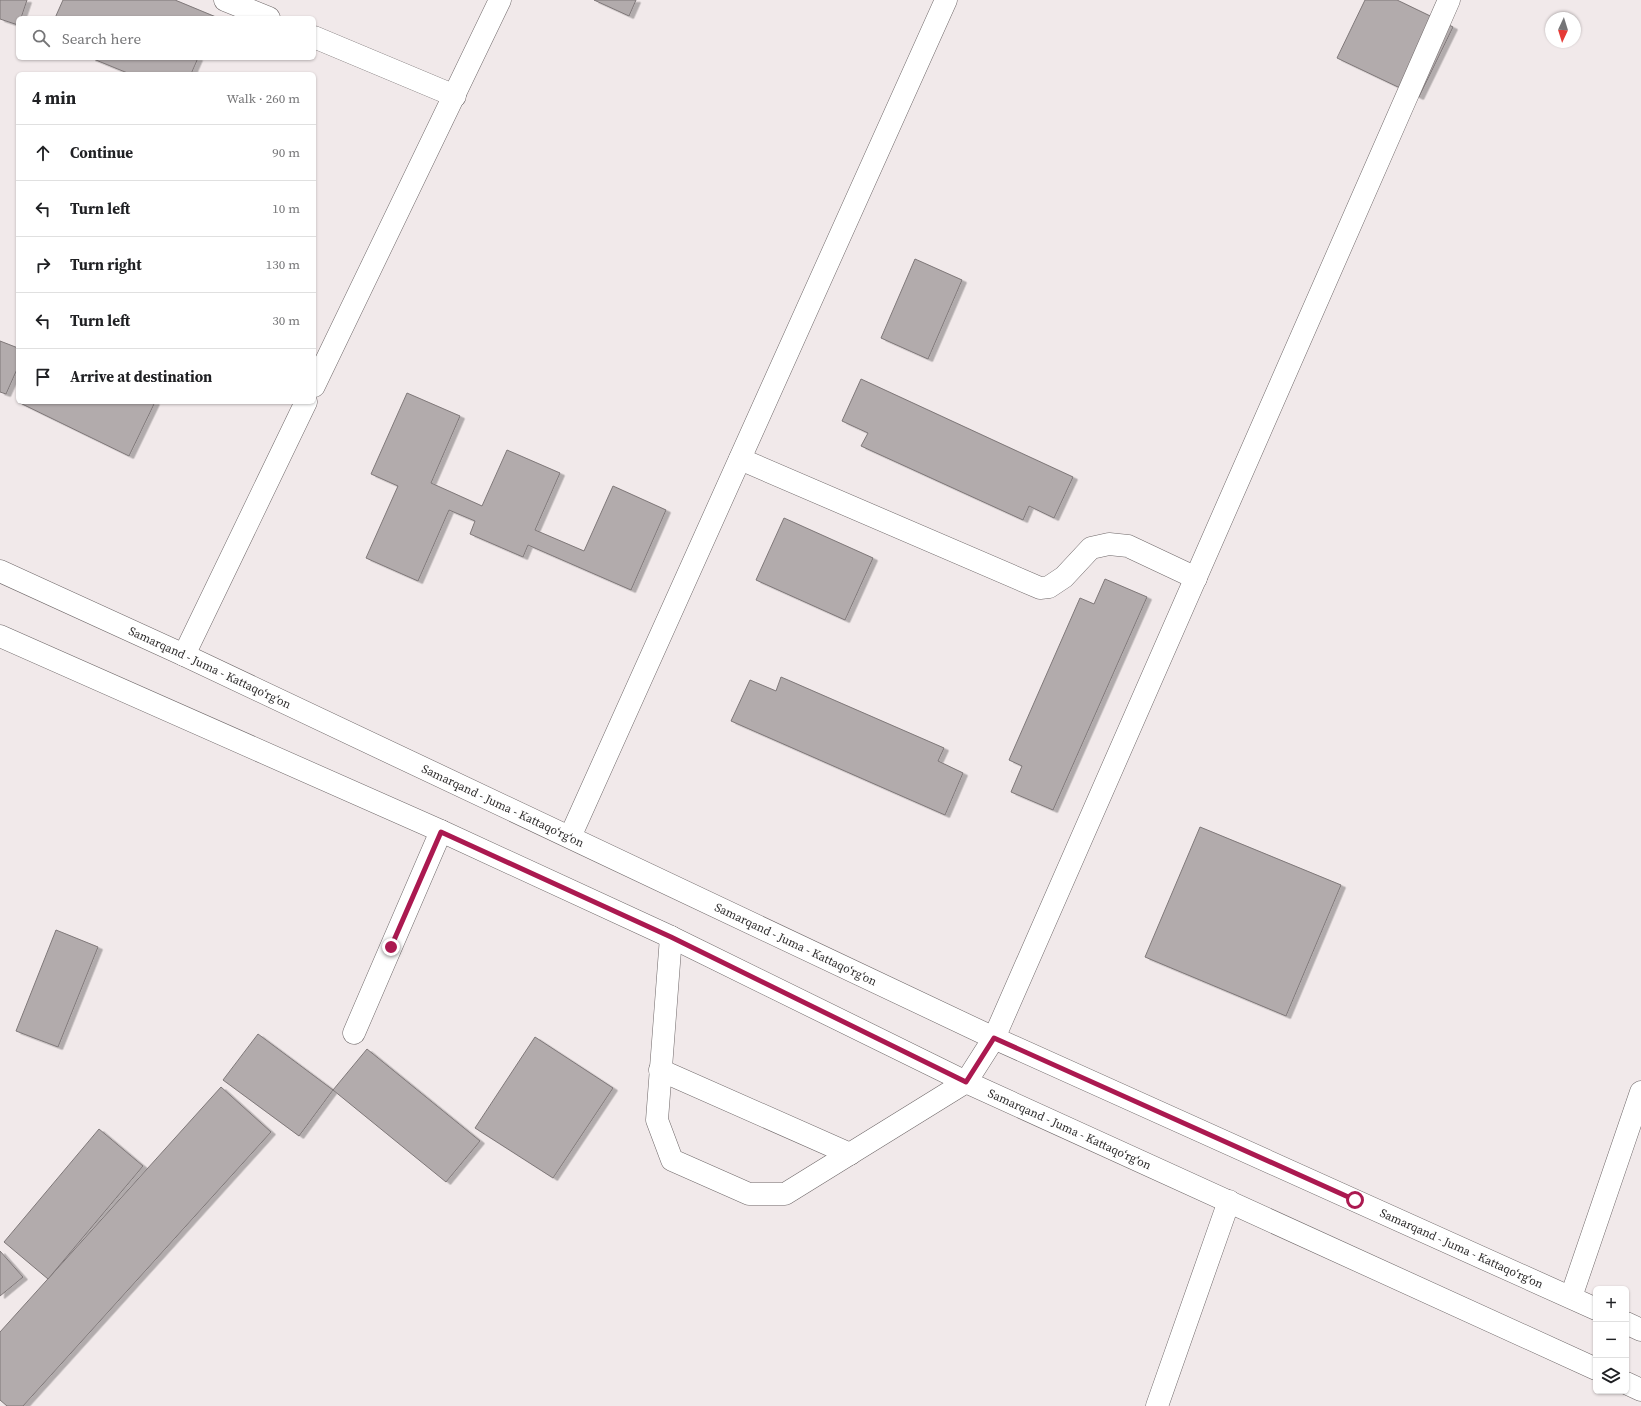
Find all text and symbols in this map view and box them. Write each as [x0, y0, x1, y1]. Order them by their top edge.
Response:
north arrow [1545, 12, 1581, 48]
search box [16, 16, 316, 60]
icon: search [30, 27, 52, 49]
text: Search here [62, 28, 141, 49]
text: 4 min [32, 86, 76, 110]
text: Walk · 260 m [227, 90, 300, 107]
icon: ahead [32, 142, 54, 164]
text: Continue [70, 142, 133, 163]
text: 90 m [272, 144, 300, 161]
icon: left [32, 198, 54, 220]
text: Turn left [70, 198, 130, 219]
text: 10 m [272, 200, 300, 217]
icon: right [32, 254, 54, 276]
text: Turn right [70, 254, 142, 275]
text: 130 m [266, 256, 300, 273]
icon: left [32, 310, 54, 332]
text: Turn left [70, 310, 130, 331]
text: 30 m [272, 312, 300, 329]
icon: arrive [32, 366, 54, 388]
text: Arrive at destination [70, 366, 212, 387]
street label: Samarqand - Juma - Kattaqo‘rg‘on [126, 623, 294, 712]
street label: Samarqand - Juma - Kattaqo‘rg‘on [419, 761, 587, 851]
street label: Samarqand - Juma - Kattaqo‘rg‘on [712, 899, 880, 989]
route end [382, 938, 400, 956]
street label: Samarqand - Juma - Kattaqo‘rg‘on [985, 1085, 1154, 1173]
route start [1346, 1191, 1364, 1209]
street label: Samarqand - Juma - Kattaqo‘rg‘on [1377, 1205, 1546, 1292]
map controls [1593, 1286, 1629, 1394]
button: + [1593, 1286, 1629, 1322]
button: − [1593, 1322, 1629, 1358]
button: layers [1593, 1358, 1629, 1394]

